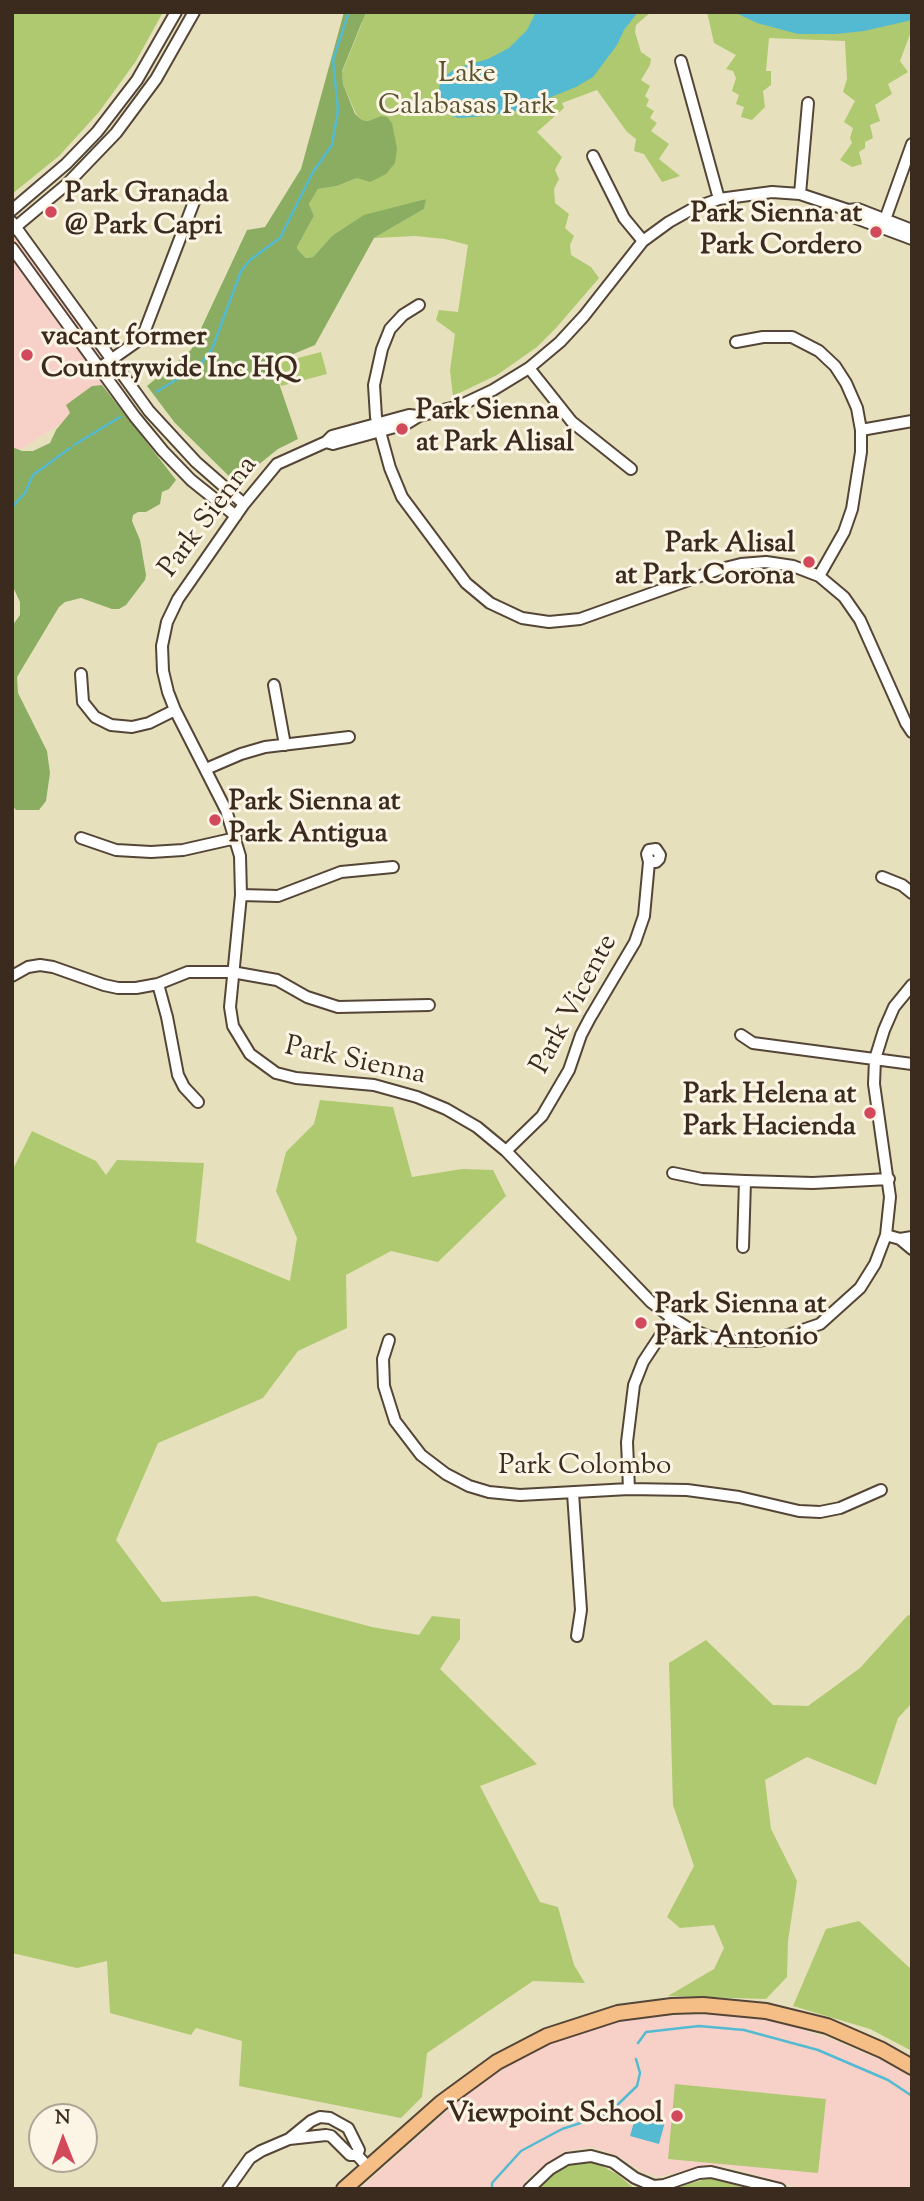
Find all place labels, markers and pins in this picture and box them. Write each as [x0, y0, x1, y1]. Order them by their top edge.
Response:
place label: Park Granada @ Park Capri [65, 179, 229, 245]
place label: Park Sienna at Park Cordero [691, 199, 862, 265]
marker: Park Granada @ Park Capri [43, 204, 59, 220]
marker: Park Sienna at Park Cordero [868, 224, 884, 240]
place label: vacant former Countrywide Inc HQ [41, 322, 298, 388]
marker: vacant former Countrywide Inc HQ [19, 347, 35, 363]
place label: Park Sienna at Park Alisal [416, 396, 574, 462]
marker: Park Sienna at Park Alisal [394, 421, 410, 437]
place label: Park Alisal at Park Corona [615, 529, 795, 595]
marker: Park Alisal at Park Corona [801, 554, 817, 570]
place label: Park Sienna at Park Antigua [229, 787, 400, 853]
marker: Park Sienna at Park Antigua [207, 812, 223, 828]
place label: Park Helena at Park Hacienda [683, 1080, 856, 1146]
marker: Park Helena at Park Hacienda [862, 1105, 878, 1121]
place label: Park Sienna at Park Antonio [655, 1290, 826, 1356]
marker: Park Sienna at Park Antonio [633, 1315, 649, 1331]
place label: Viewpoint School [446, 2099, 663, 2133]
marker: Viewpoint School [669, 2108, 685, 2124]

